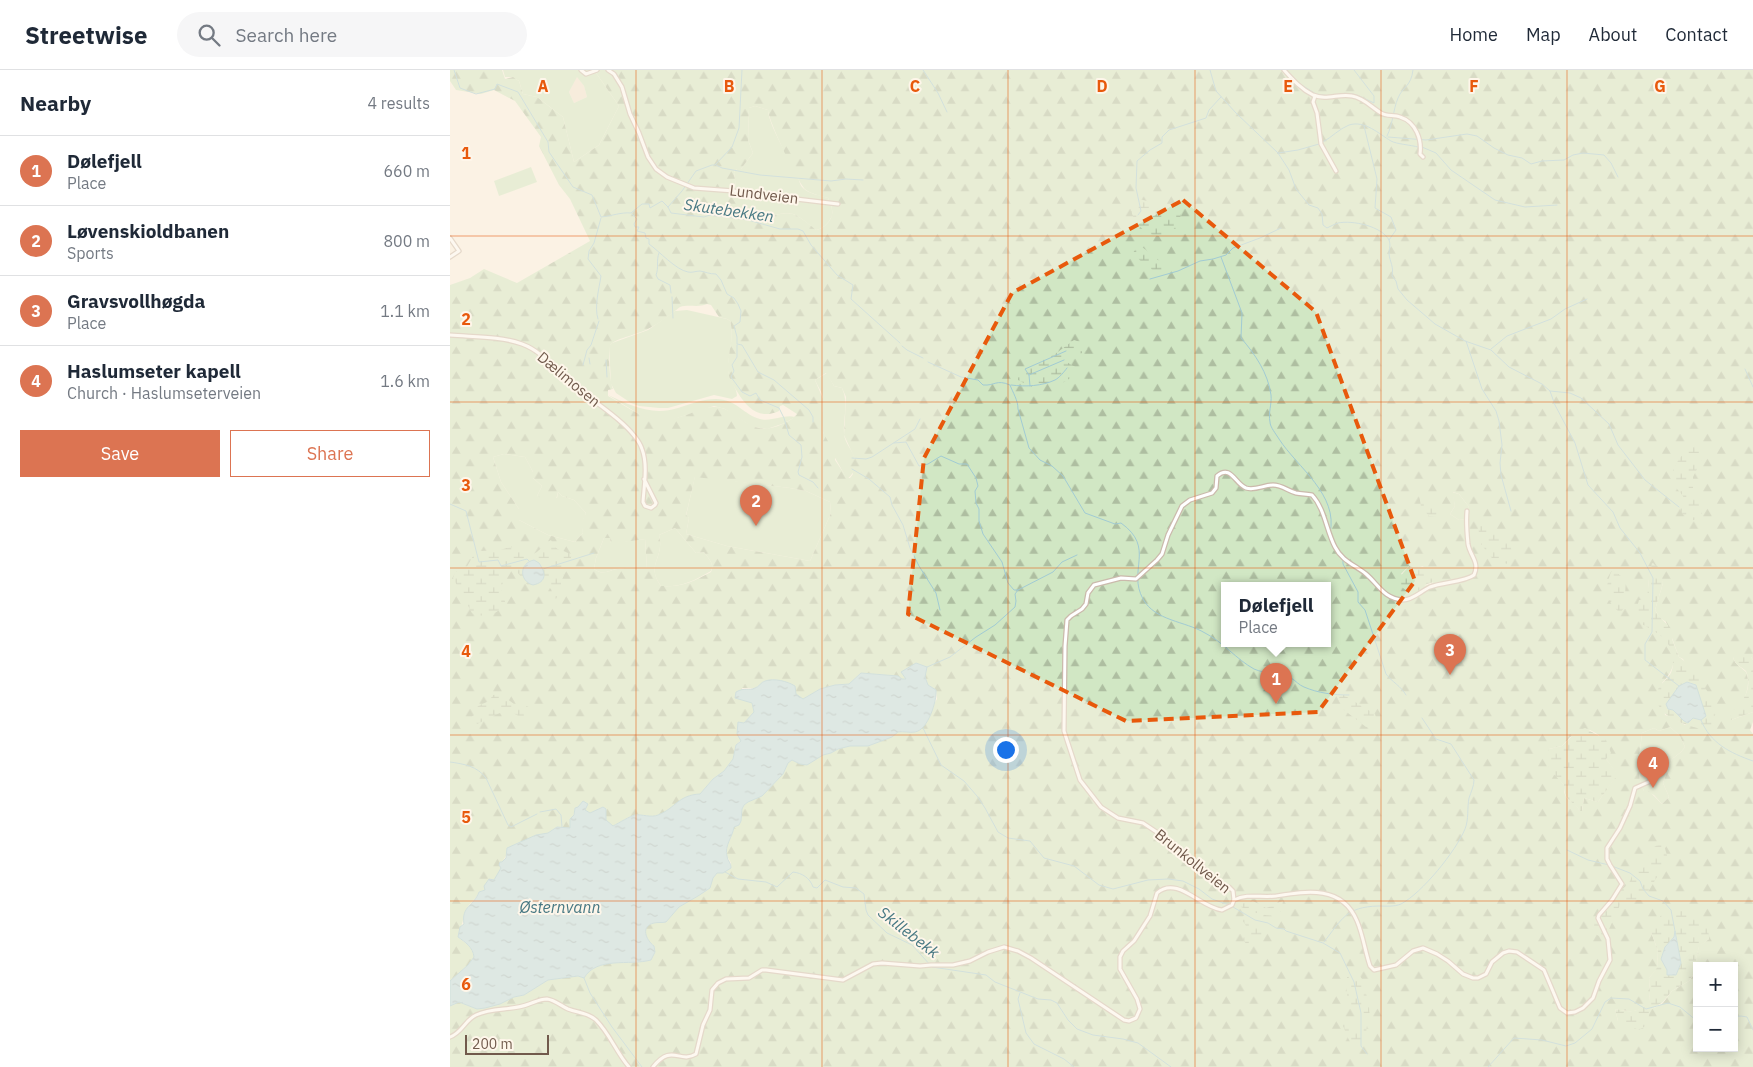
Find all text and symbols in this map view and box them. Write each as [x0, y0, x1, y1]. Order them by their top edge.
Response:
search box [177, 12, 527, 57]
text: Streetwise [25, 19, 147, 51]
icon: search [195, 21, 223, 49]
text: Search here [235, 23, 337, 47]
text: Home [1450, 23, 1498, 46]
text: Map [1526, 23, 1561, 46]
text: About [1589, 23, 1637, 46]
text: Contact [1665, 23, 1728, 46]
text: A [538, 76, 549, 96]
text: B [724, 76, 735, 96]
text: C [910, 76, 920, 96]
text: D [1096, 76, 1108, 96]
text: E [1283, 76, 1293, 96]
text: F [1469, 76, 1479, 96]
text: G [1654, 76, 1666, 96]
text: Nearby [20, 89, 91, 117]
text: 4 results [367, 93, 430, 113]
text: 1 [461, 143, 471, 163]
text: Dølefjell [67, 149, 142, 173]
text: 1 [31, 161, 41, 181]
text: 660 m [383, 161, 430, 181]
text: Place [67, 173, 106, 193]
street label: Lundveien [729, 180, 799, 208]
water label: Skutebekken [683, 194, 775, 226]
text: Løvenskioldbanen [67, 219, 229, 243]
text: 2 [31, 231, 41, 251]
text: 800 m [383, 231, 430, 251]
text: Sports [67, 243, 114, 263]
text: Gravsvollhøgda [67, 289, 205, 313]
text: 3 [31, 301, 41, 321]
text: 1.1 km [380, 301, 430, 321]
text: 2 [461, 309, 471, 329]
text: Place [67, 313, 106, 333]
street label: Dælimosen [534, 347, 604, 411]
text: Haslumseter kapell [67, 359, 241, 383]
text: 4 [31, 371, 41, 391]
text: 1.6 km [380, 371, 430, 391]
text: Church · Haslumseterveien [67, 383, 261, 403]
button: Save [20, 430, 220, 477]
button: Share [230, 430, 430, 477]
text: 3 [461, 475, 471, 495]
pin: 2 [740, 485, 772, 526]
popup [1221, 582, 1331, 647]
text: Dølefjell [1239, 593, 1313, 617]
text: Place [1239, 617, 1278, 637]
pin: 3 [1434, 634, 1466, 675]
text: 4 [461, 641, 471, 661]
pin: 1 [1260, 663, 1292, 704]
your location [993, 737, 1019, 763]
pin: 4 [1637, 747, 1669, 788]
text: 5 [461, 807, 471, 827]
street label: Brunkollveien [1151, 825, 1235, 897]
water label: Østernvann [519, 897, 601, 917]
water label: Skillebekk [874, 902, 944, 963]
map controls [1693, 962, 1738, 1052]
button: + [1693, 962, 1738, 1007]
text: 6 [461, 974, 471, 994]
button: − [1693, 1007, 1738, 1052]
scale bar [465, 1032, 549, 1055]
text: 200 m [472, 1035, 513, 1053]

